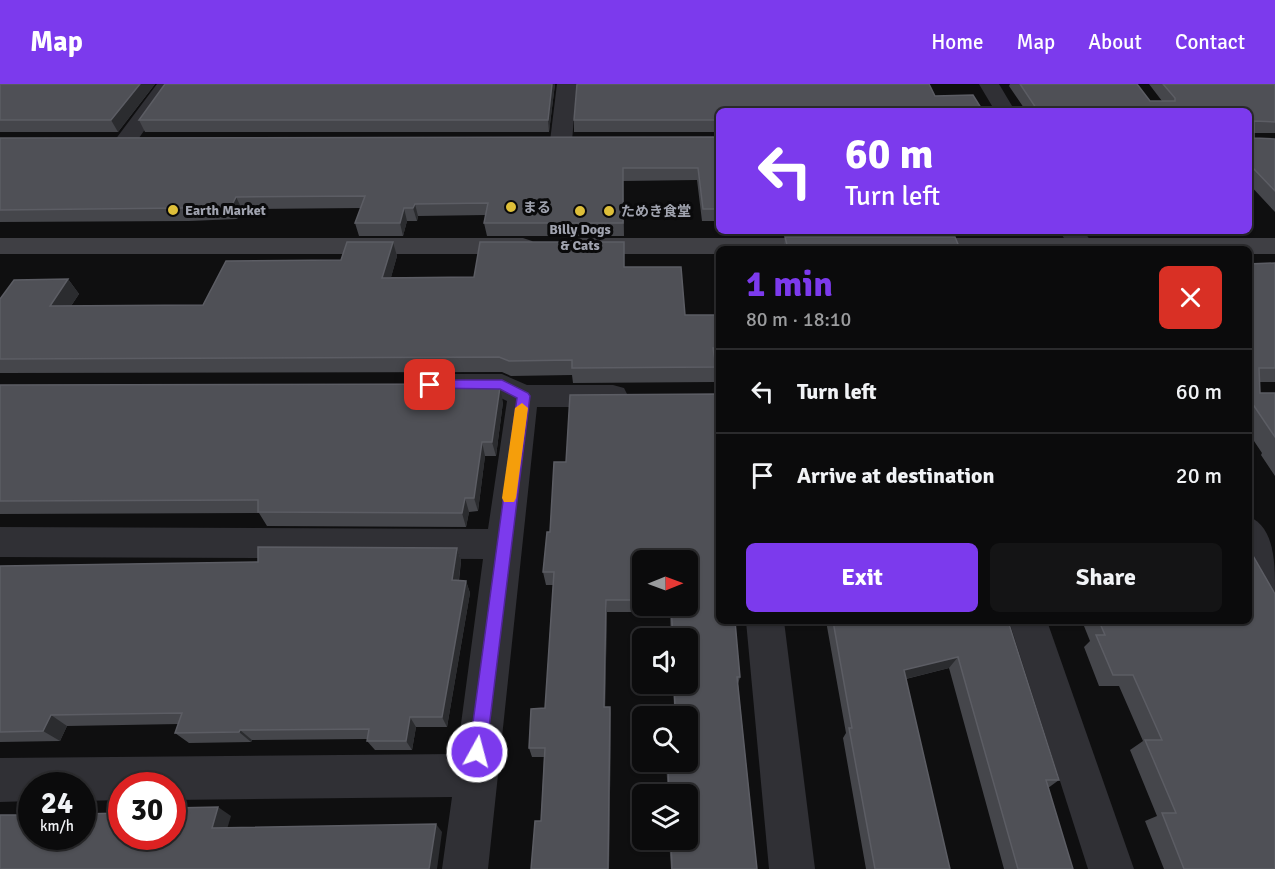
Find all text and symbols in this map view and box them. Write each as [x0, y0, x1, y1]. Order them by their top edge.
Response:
text: Map [30, 25, 83, 59]
text: Home [931, 29, 984, 55]
text: Map [1017, 29, 1055, 55]
text: About [1088, 29, 1142, 55]
text: Contact [1175, 29, 1245, 55]
text: 60 m [845, 129, 934, 180]
icon: left [746, 132, 824, 210]
text: Turn left [845, 180, 940, 213]
place label: まる [523, 199, 551, 216]
marker: まる [504, 200, 518, 214]
place label: Earth Market [185, 202, 267, 219]
marker: Earth Market [166, 203, 180, 217]
place label: ためき食堂 [621, 203, 691, 220]
marker: Billy Dogs & Cats [573, 204, 587, 218]
marker: ためき食堂 [602, 204, 616, 218]
place label: Billy Dogs & Cats [549, 221, 611, 254]
text: 1 min [746, 262, 833, 307]
button: close [1159, 266, 1222, 329]
text: 80 m · 18:10 [746, 307, 851, 332]
pin [404, 359, 455, 410]
icon: arrive [413, 368, 446, 401]
icon: left [746, 375, 779, 408]
text: Turn left [797, 378, 877, 405]
text: 60 m [1176, 378, 1222, 405]
icon: arrive [746, 459, 779, 492]
text: Arrive at destination [797, 462, 994, 489]
text: 20 m [1176, 462, 1222, 489]
button: Exit [746, 543, 978, 612]
button: Share [990, 543, 1222, 612]
north arrow [632, 550, 698, 616]
map controls [632, 550, 698, 850]
button: sound [632, 628, 698, 694]
button: search [632, 706, 698, 772]
position arrow [445, 720, 509, 784]
speed limit sign: 30 [108, 772, 186, 850]
button: layers [632, 784, 698, 850]
text: 24 [41, 785, 73, 822]
text: km/h [40, 817, 74, 835]

